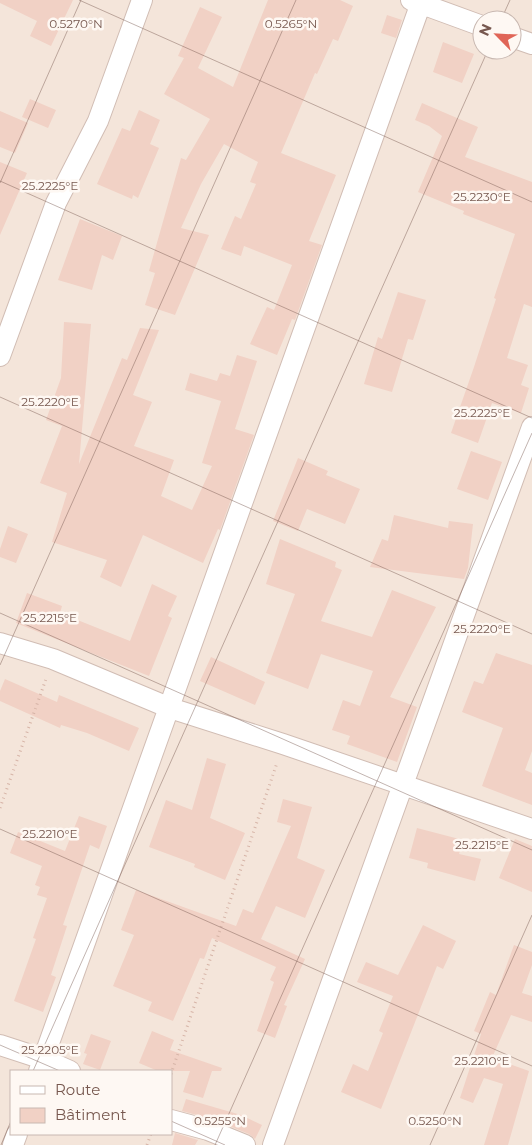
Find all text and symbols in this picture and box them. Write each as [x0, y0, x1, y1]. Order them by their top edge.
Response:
north arrow [472, 10, 522, 60]
text: 0.5270°N [49, 16, 103, 31]
text: 0.5265°N [265, 16, 317, 31]
text: N [475, 21, 496, 39]
text: 25.2225°E [22, 178, 78, 193]
text: 25.2230°E [453, 189, 511, 204]
text: 25.2220°E [21, 394, 79, 409]
text: 25.2225°E [454, 405, 510, 420]
text: 25.2215°E [23, 610, 77, 625]
text: 25.2220°E [453, 621, 511, 636]
text: 25.2210°E [22, 826, 78, 841]
text: 25.2215°E [455, 837, 509, 852]
text: 25.2205°E [21, 1042, 79, 1057]
text: 25.2210°E [454, 1053, 510, 1068]
legend [10, 1070, 172, 1135]
text: Route [55, 1080, 100, 1099]
text: Bâtiment [55, 1105, 127, 1124]
text: 0.5255°N [194, 1113, 246, 1128]
text: 0.5250°N [408, 1113, 462, 1128]

